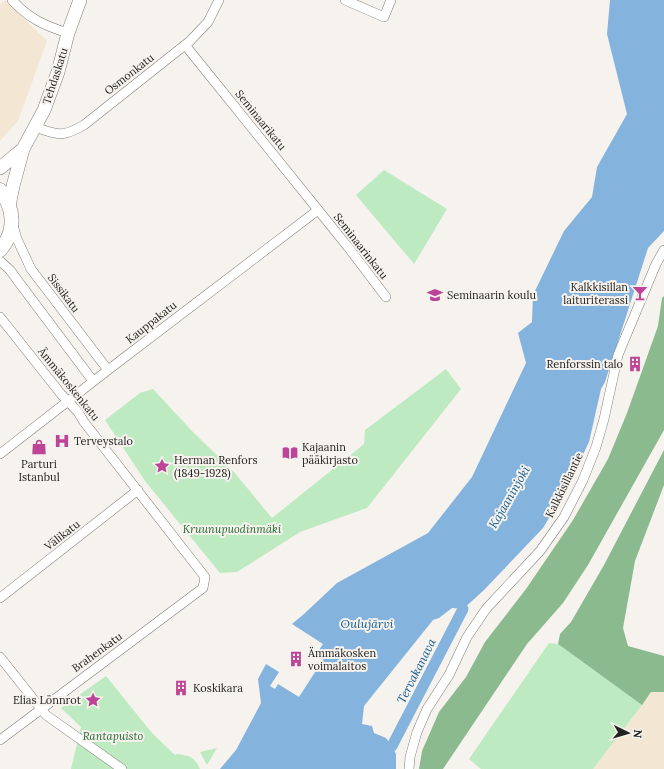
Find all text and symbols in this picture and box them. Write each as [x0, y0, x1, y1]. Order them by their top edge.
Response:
street label: Tehdaskatu [39, 46, 71, 106]
street label: Osmonkatu [101, 50, 157, 98]
street label: Seminaarikatu [232, 87, 290, 153]
street label: Seminaarinkatu [331, 210, 391, 282]
street label: Sissikatu [45, 271, 83, 315]
place label: Kalkkisillan laituriterassi [563, 280, 628, 307]
bar icon: Kalkkisillan laituriterassi [631, 284, 649, 302]
school or university icon: Seminaarin koulu [426, 286, 444, 304]
place label: Seminaarin koulu [447, 288, 536, 302]
street label: Kauppakatu [123, 297, 180, 346]
street label: Ämmäkoskenkatu [34, 344, 103, 424]
building icon: Renforssin talo [626, 355, 644, 373]
place label: Renforssin talo [546, 357, 623, 371]
hospital icon: Terveystalo [53, 432, 71, 450]
place label: Terveystalo [74, 434, 133, 448]
shop icon: Parturi Istanbul [30, 438, 48, 456]
place label: Kajaanin pääkirjasto [302, 440, 358, 467]
library icon: Kajaanin pääkirjasto [281, 444, 299, 462]
street label: Kalkkisillantie [542, 450, 586, 520]
place label: Herman Renfors (1849-1928) [174, 453, 258, 481]
place label: Parturi Istanbul [18, 457, 60, 484]
place icon: Herman Renfors (1849-1928) [153, 457, 171, 475]
water label: Kajaaninjoki [485, 463, 533, 531]
street label: Välikatu [41, 517, 83, 554]
park label: Kruunupuodinmäki [183, 522, 282, 536]
water label: Oulujärvi [341, 616, 393, 631]
street label: Brahenkatu [69, 629, 125, 675]
water label: Tervakanava [393, 636, 439, 706]
place label: Ämmäkosken voimalaitos [307, 646, 376, 673]
building icon: Ämmäkosken voimalaitos [287, 650, 305, 668]
building icon: Koskikara [172, 679, 190, 697]
place label: Koskikara [193, 681, 243, 695]
place icon: Elias Lönnrot [84, 691, 102, 709]
place label: Elias Lönnrot [13, 693, 82, 707]
north arrow [608, 713, 648, 753]
park label: Rantapuisto [83, 729, 144, 743]
text: N [631, 729, 645, 739]

